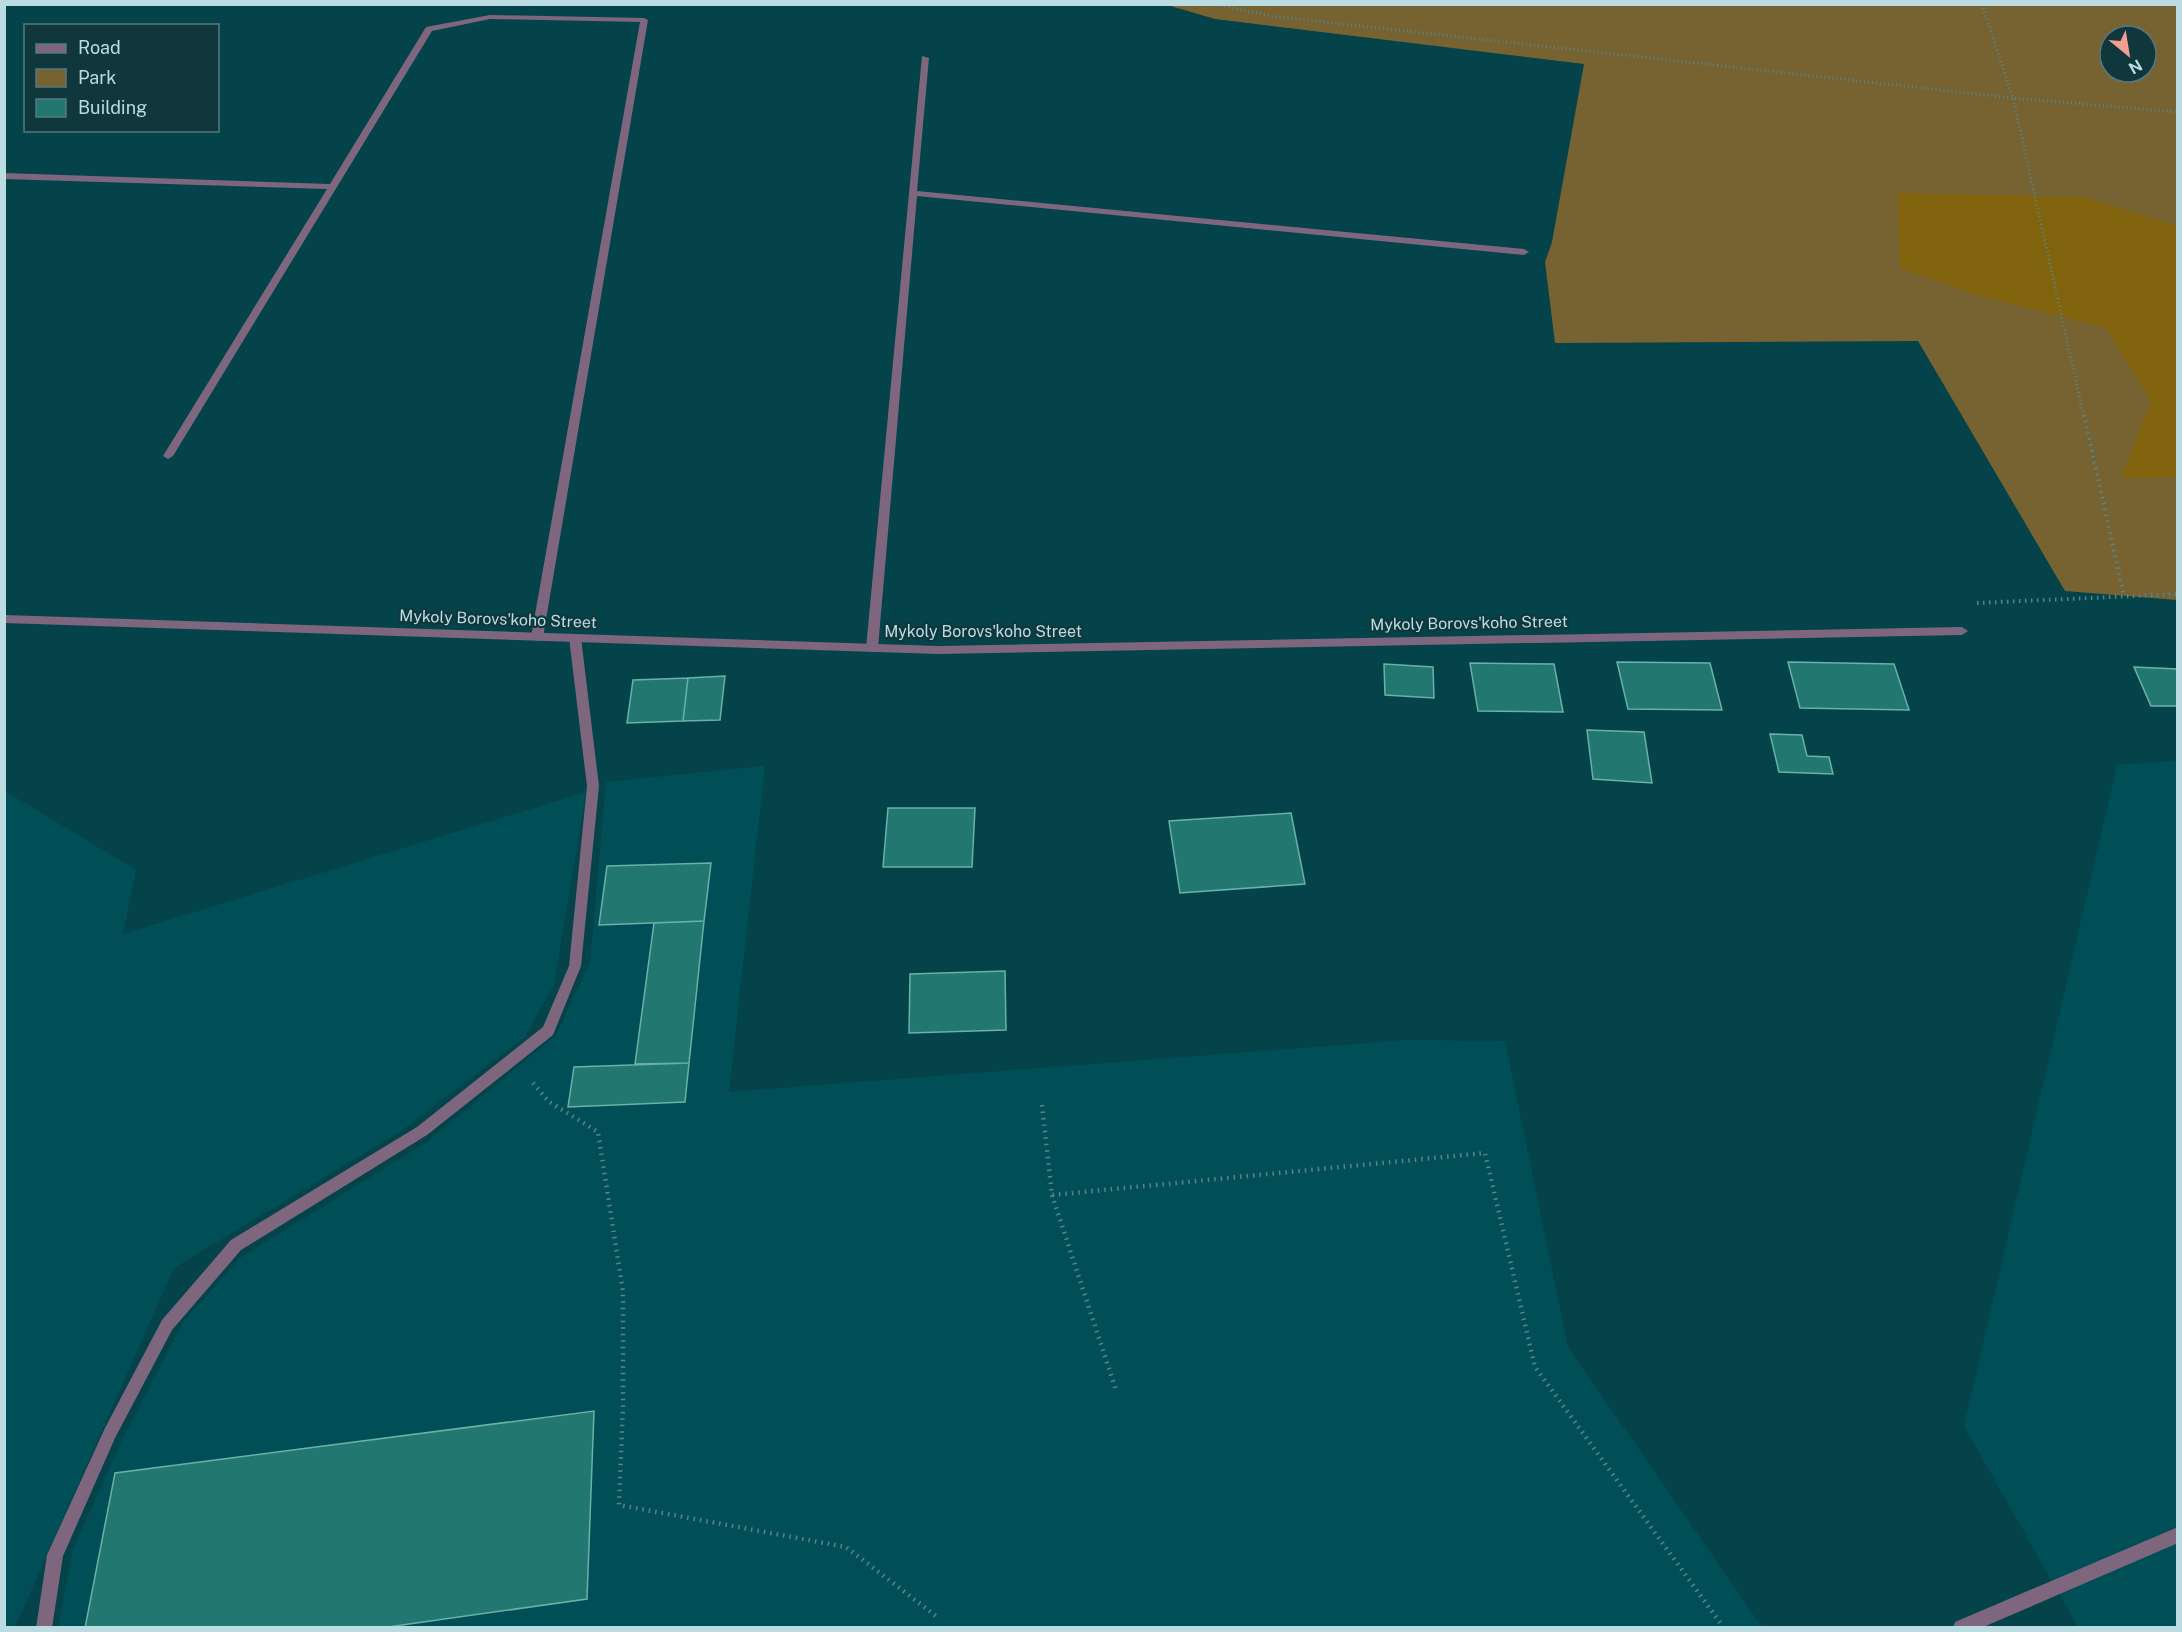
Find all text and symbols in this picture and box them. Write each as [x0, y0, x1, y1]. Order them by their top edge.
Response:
legend [24, 24, 219, 132]
north arrow [2098, 24, 2158, 84]
text: Road [78, 37, 121, 58]
text: N [2125, 55, 2145, 78]
text: Park [78, 67, 116, 88]
text: Building [78, 97, 147, 118]
street label: Mykoly Borovs'koho Street [399, 606, 597, 632]
street label: Mykoly Borovs'koho Street [1370, 612, 1568, 634]
street label: Mykoly Borovs'koho Street [884, 622, 1082, 641]

